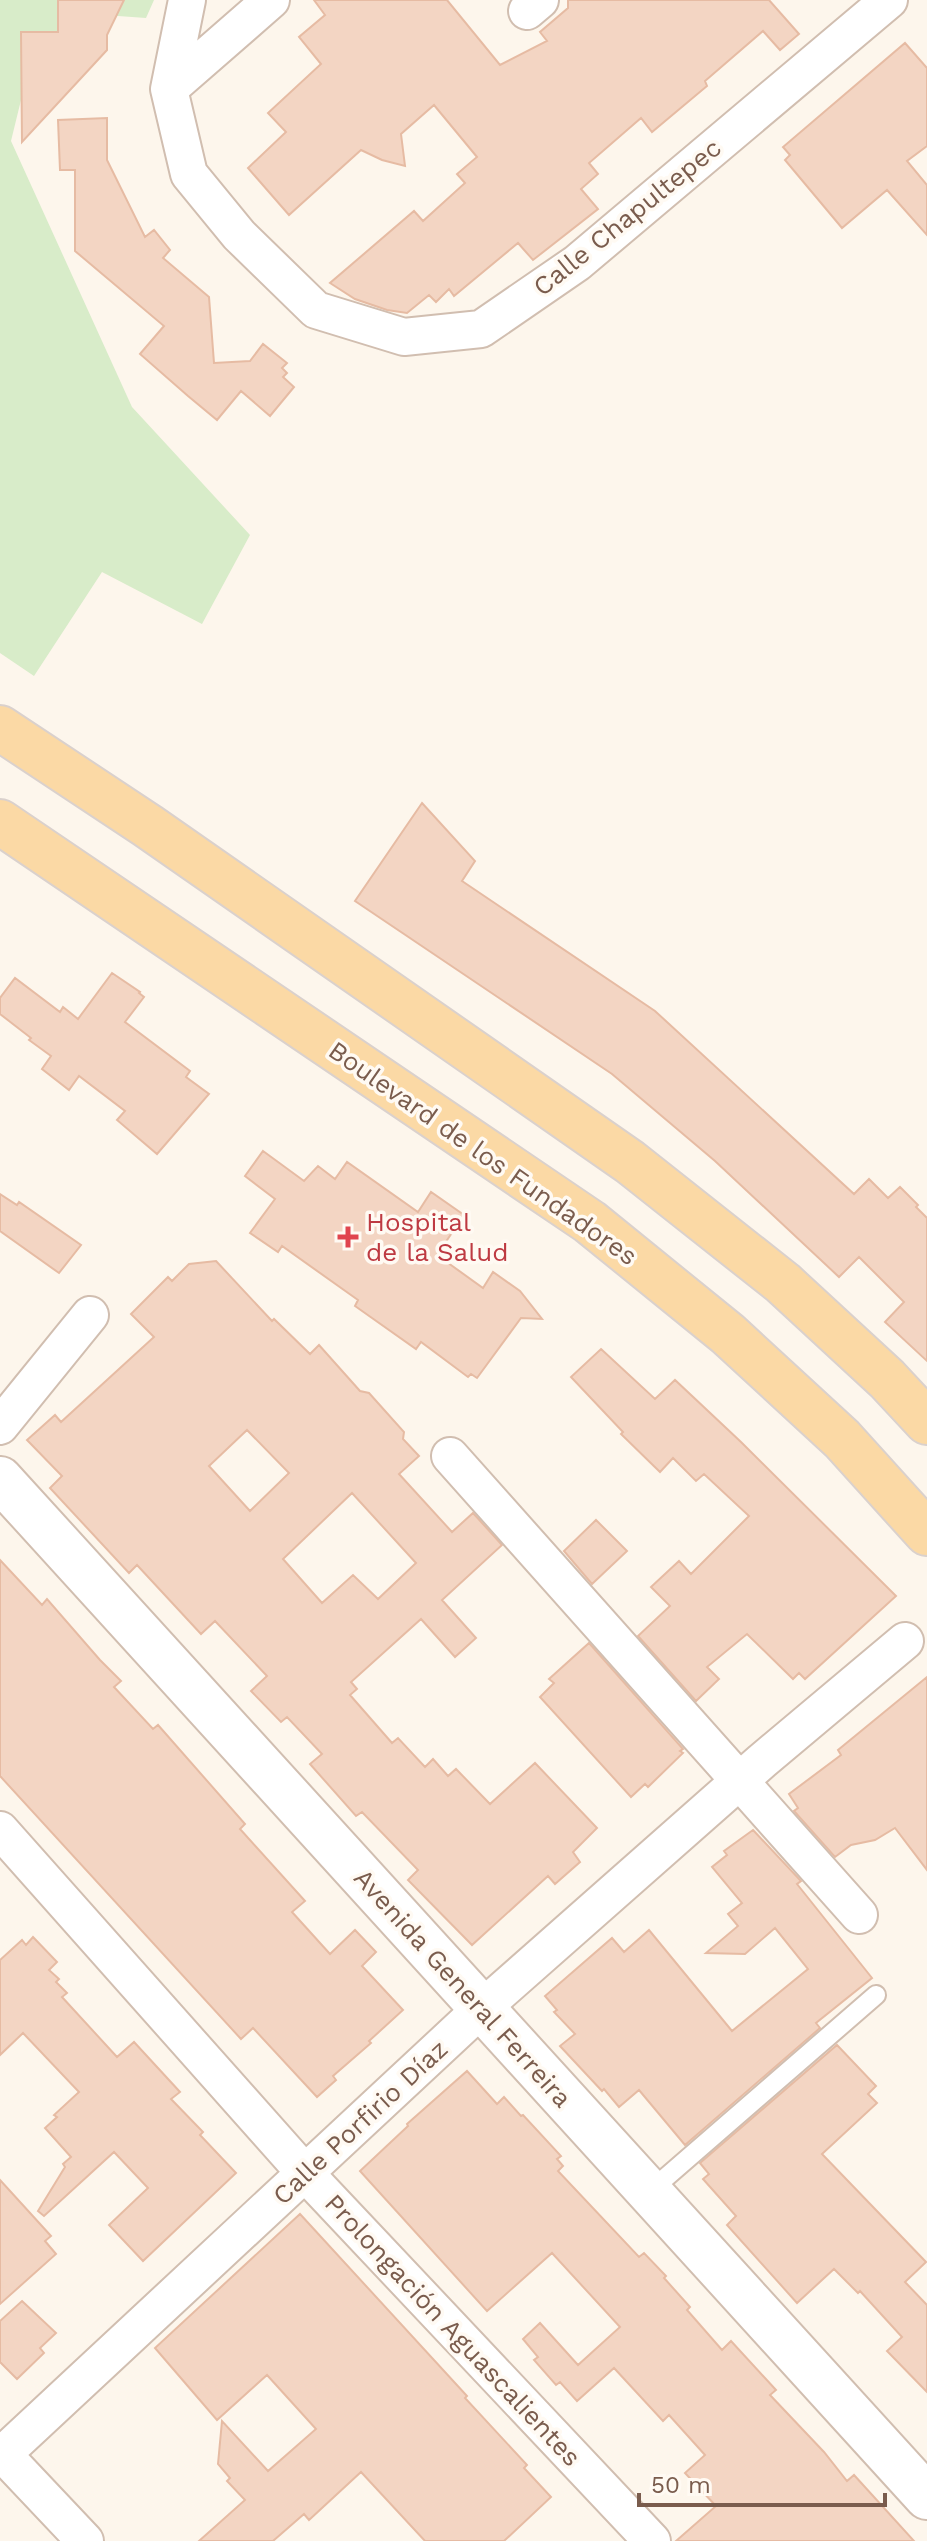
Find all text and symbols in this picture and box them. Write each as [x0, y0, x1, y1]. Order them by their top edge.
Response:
street label: Calle Chapultepec [527, 132, 727, 302]
street label: Boulevard de los Fundadores [323, 1035, 643, 1271]
place label: Hospital de la Salud [366, 1207, 509, 1267]
marker: Hospital de la Salud [337, 1226, 359, 1248]
street label: Avenida General Ferreira [348, 1863, 578, 2113]
street label: Calle Porfirio Díaz [267, 2033, 453, 2211]
street label: Prolongación Aguascalientes [319, 2188, 587, 2472]
scale bar [639, 2457, 885, 2507]
text: 50 m [651, 2471, 711, 2499]

